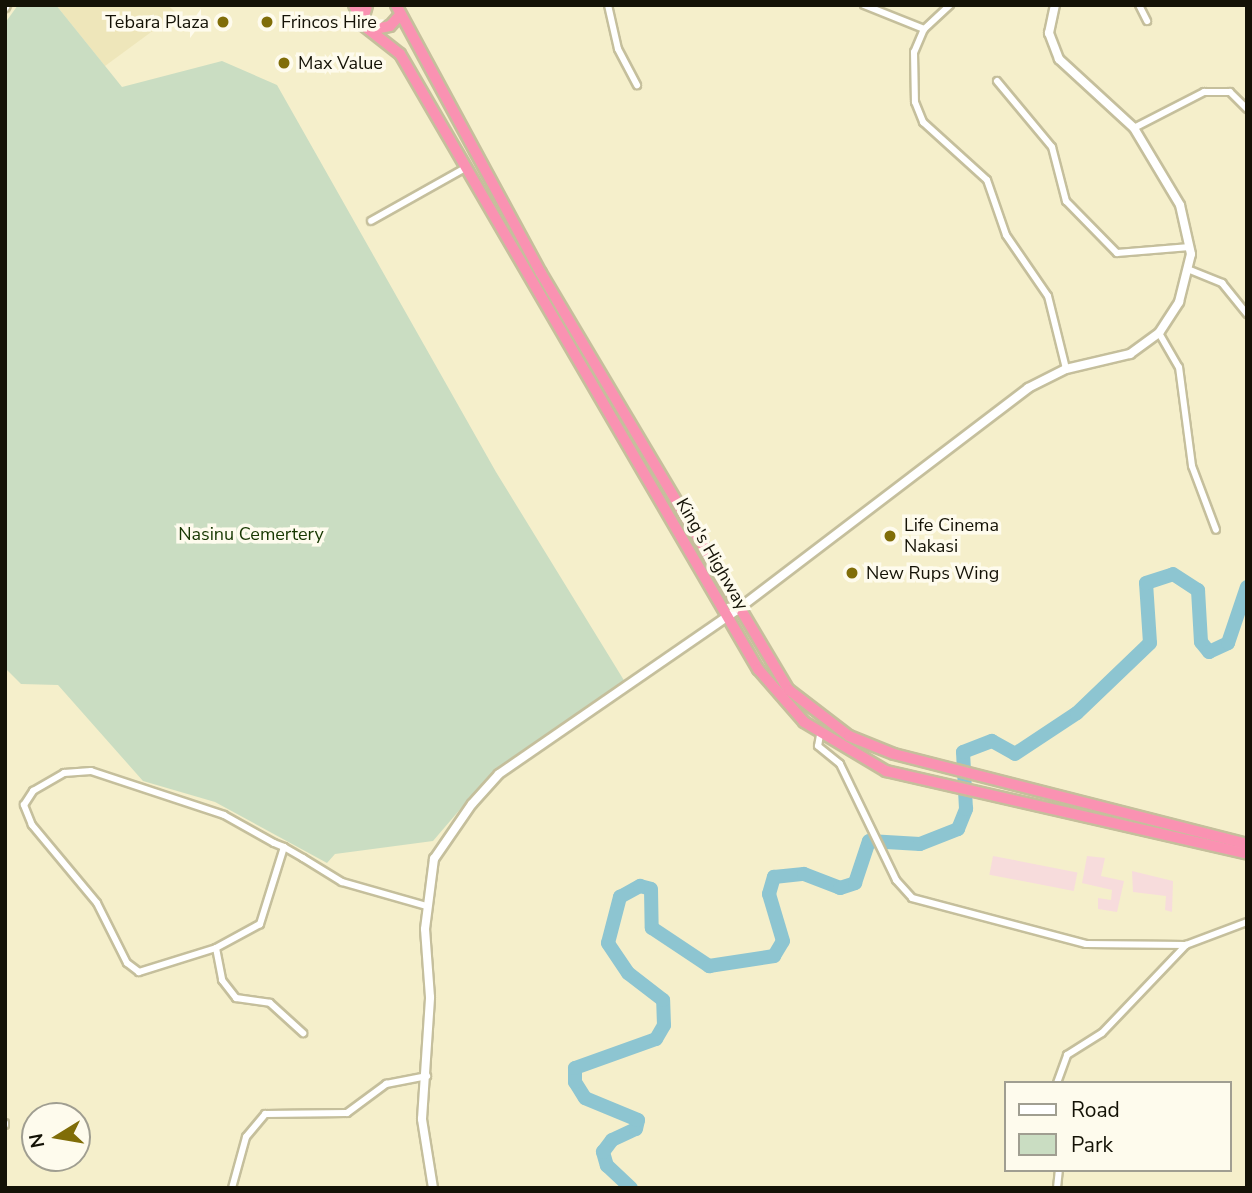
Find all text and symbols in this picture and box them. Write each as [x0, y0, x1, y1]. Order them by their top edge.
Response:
place label: Tebara Plaza [105, 11, 209, 33]
place label: Frincos Hire [281, 11, 377, 33]
marker: Tebara Plaza [215, 14, 231, 30]
marker: Frincos Hire [259, 14, 275, 30]
place label: Max Value [298, 52, 383, 74]
marker: Max Value [276, 55, 292, 71]
street label: King's Highway [671, 494, 753, 614]
place label: Life Cinema Nakasi [904, 515, 999, 558]
park label: Nasinu Cemertery [178, 523, 324, 545]
marker: Life Cinema Nakasi [882, 528, 898, 544]
place label: New Rups Wing [866, 562, 999, 584]
marker: New Rups Wing [844, 565, 860, 581]
legend [1004, 1081, 1231, 1172]
text: Road [1071, 1096, 1120, 1124]
north arrow [21, 1102, 91, 1172]
text: N [23, 1131, 51, 1150]
text: Park [1071, 1131, 1113, 1159]

